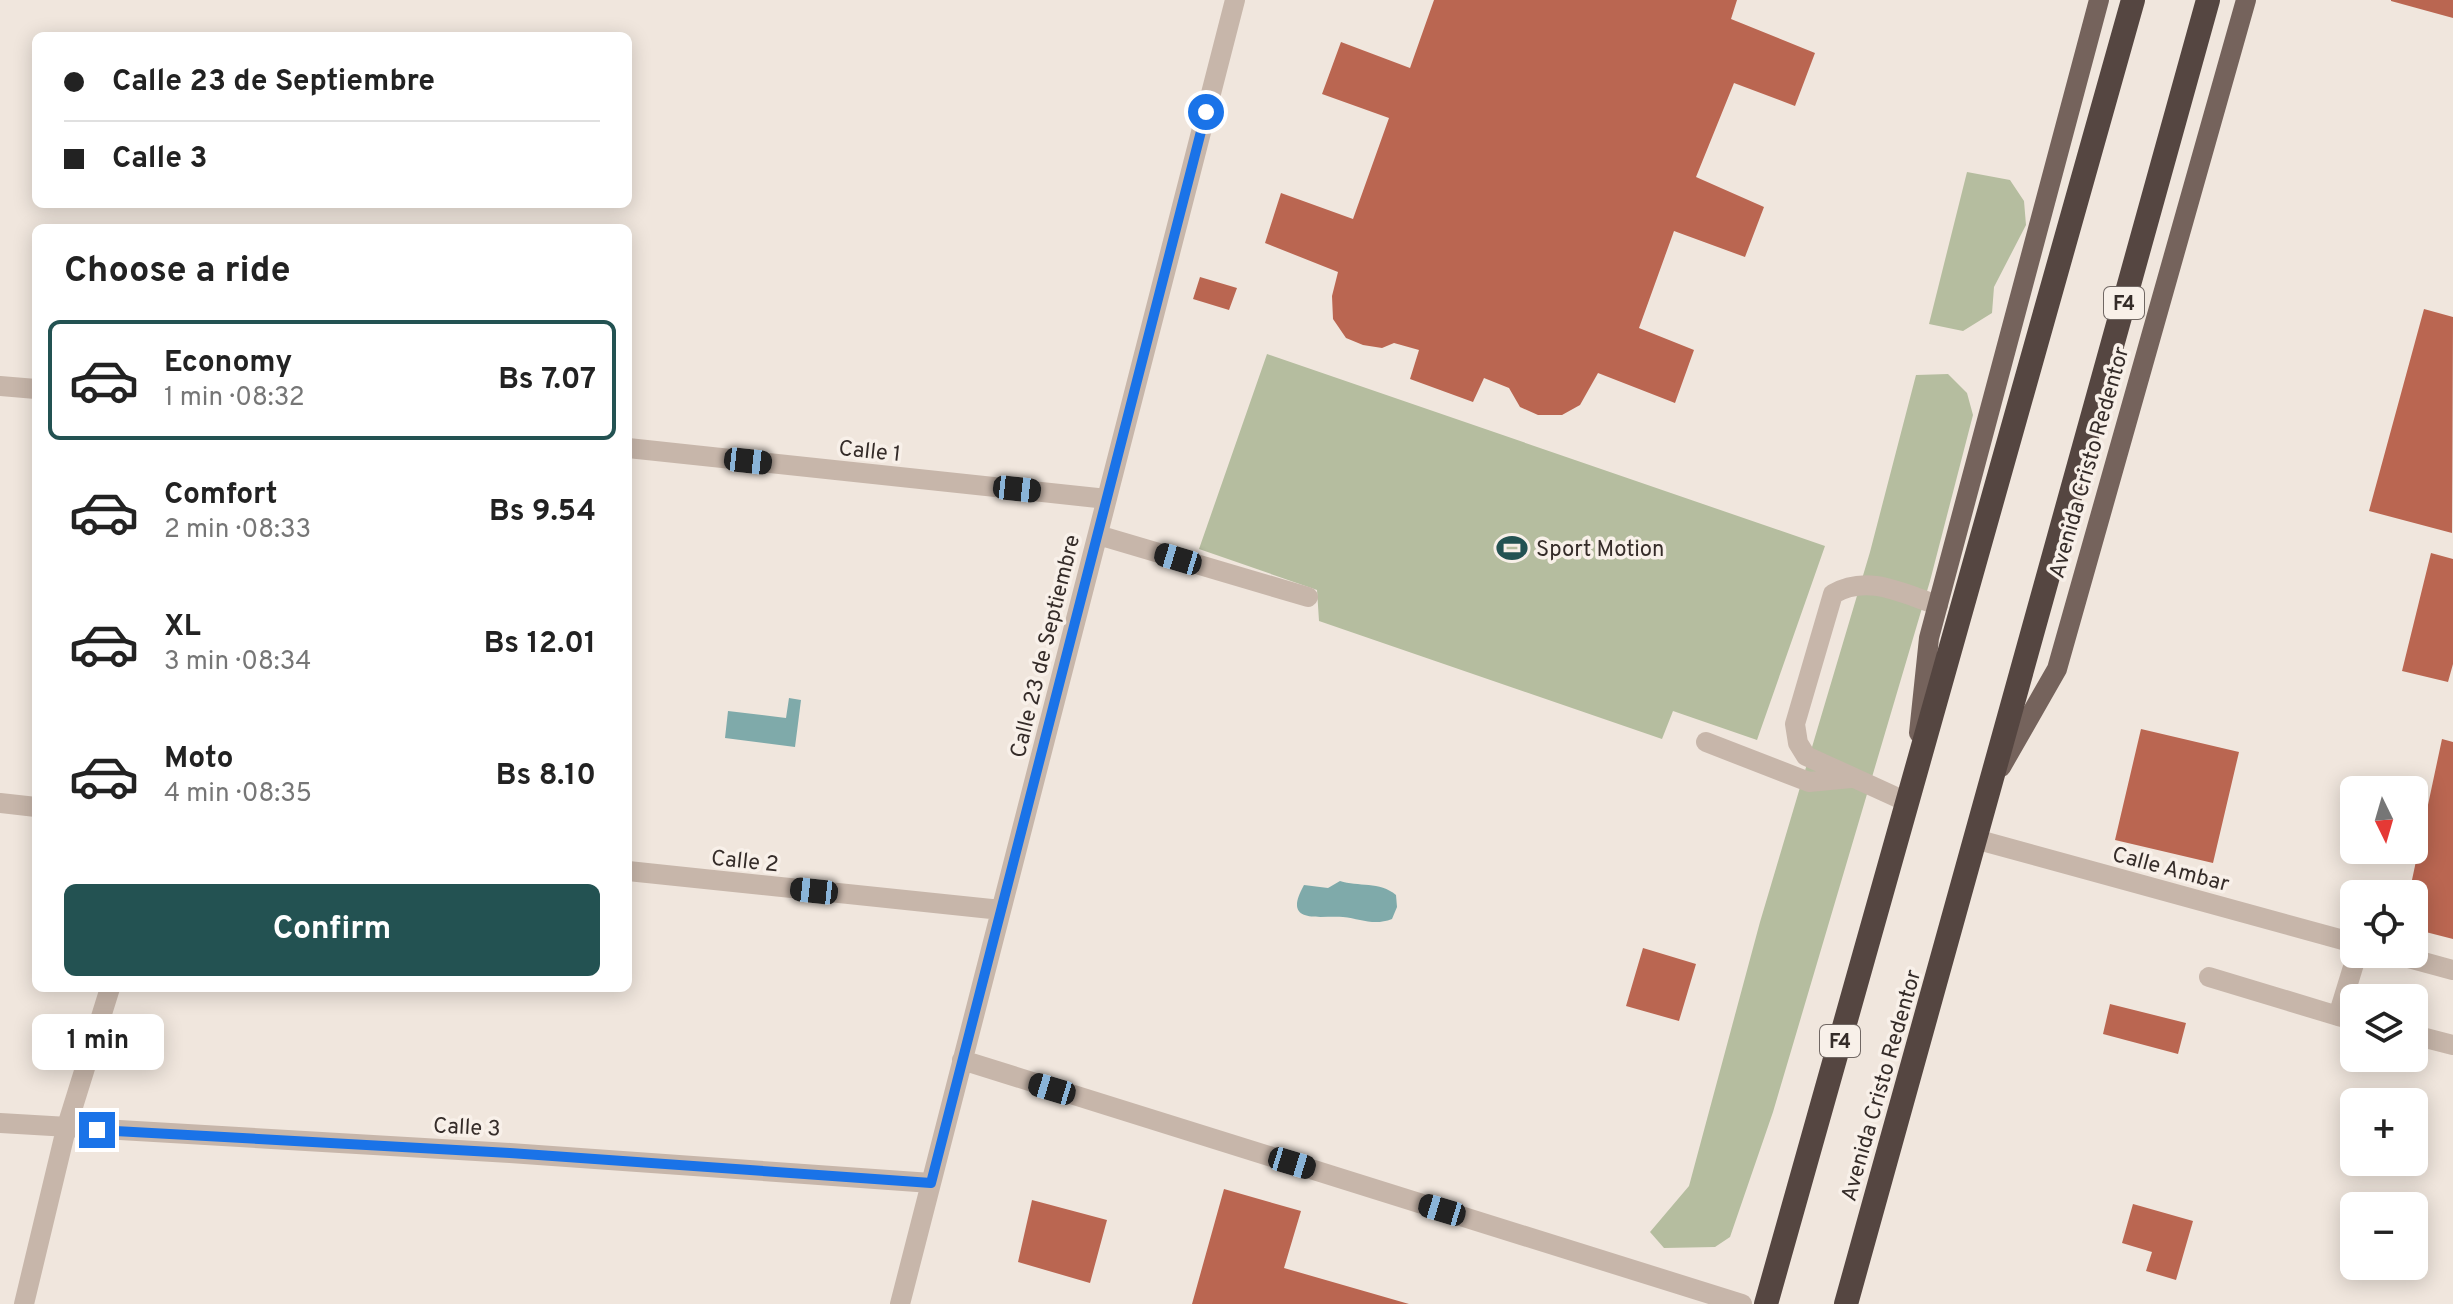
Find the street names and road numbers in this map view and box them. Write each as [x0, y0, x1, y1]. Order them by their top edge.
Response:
road number: F4 [2104, 287, 2144, 319]
street label: Avenida Cristo Redentor [2044, 343, 2137, 582]
street label: Calle 1 [837, 436, 902, 469]
street label: Calle 23 de Septiembre [1006, 532, 1087, 761]
street label: Calle Ambar [2109, 842, 2232, 899]
street label: Calle 2 [710, 846, 780, 879]
street label: Avenida Cristo Redentor [1836, 966, 1929, 1205]
road number: F4 [1820, 1025, 1860, 1057]
street label: Calle 3 [432, 1113, 501, 1144]

